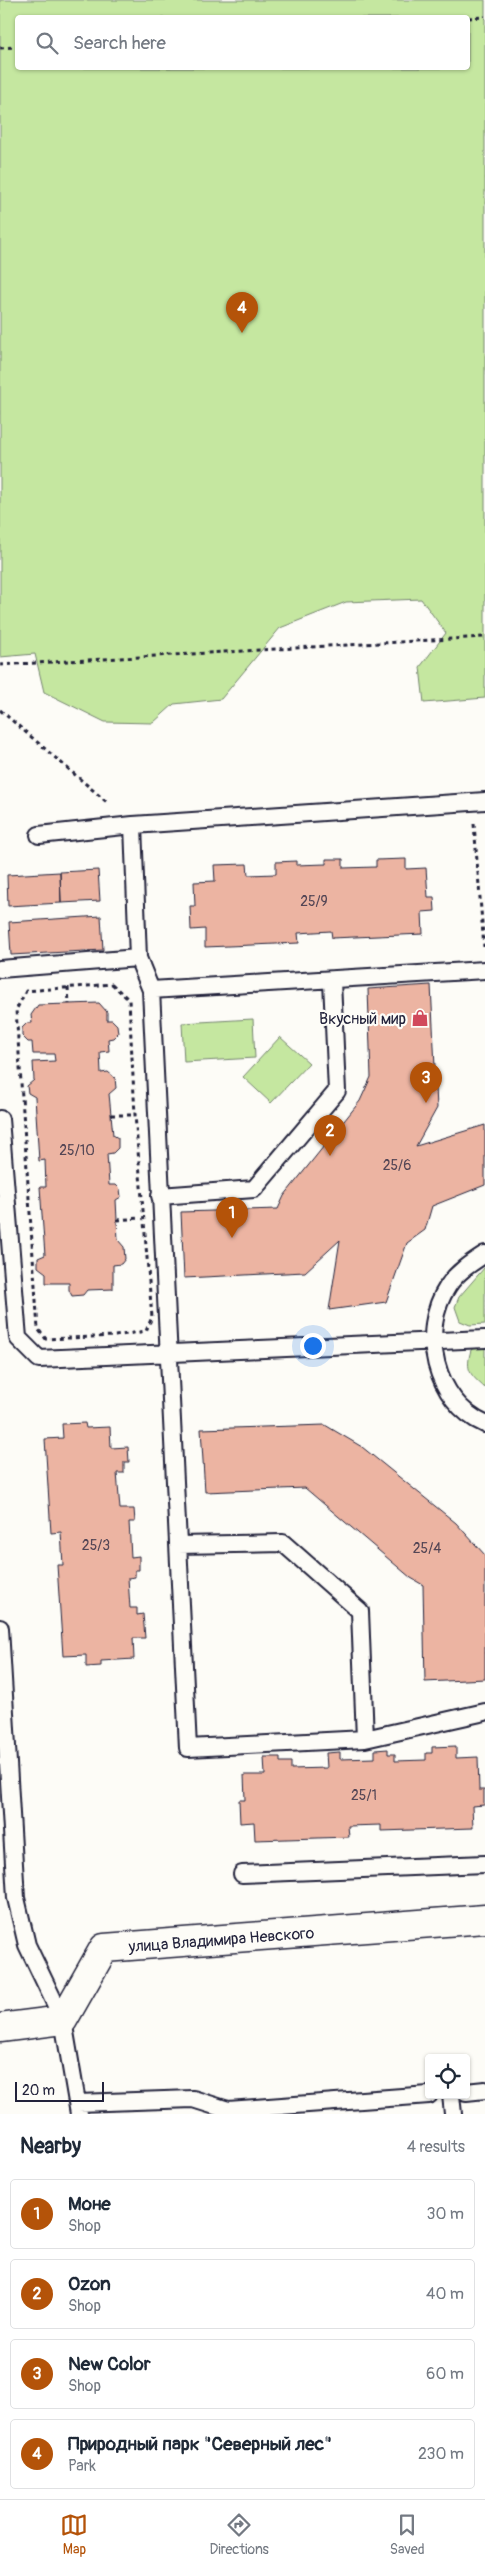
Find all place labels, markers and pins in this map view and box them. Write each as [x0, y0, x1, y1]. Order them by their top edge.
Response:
pin: 4 [226, 292, 258, 333]
shop icon: Вкусный мир [410, 1008, 430, 1028]
place label: Вкусный мир [319, 1009, 406, 1029]
pin: 3 [410, 1062, 442, 1103]
pin: 2 [314, 1115, 346, 1156]
pin: 1 [216, 1197, 248, 1238]

